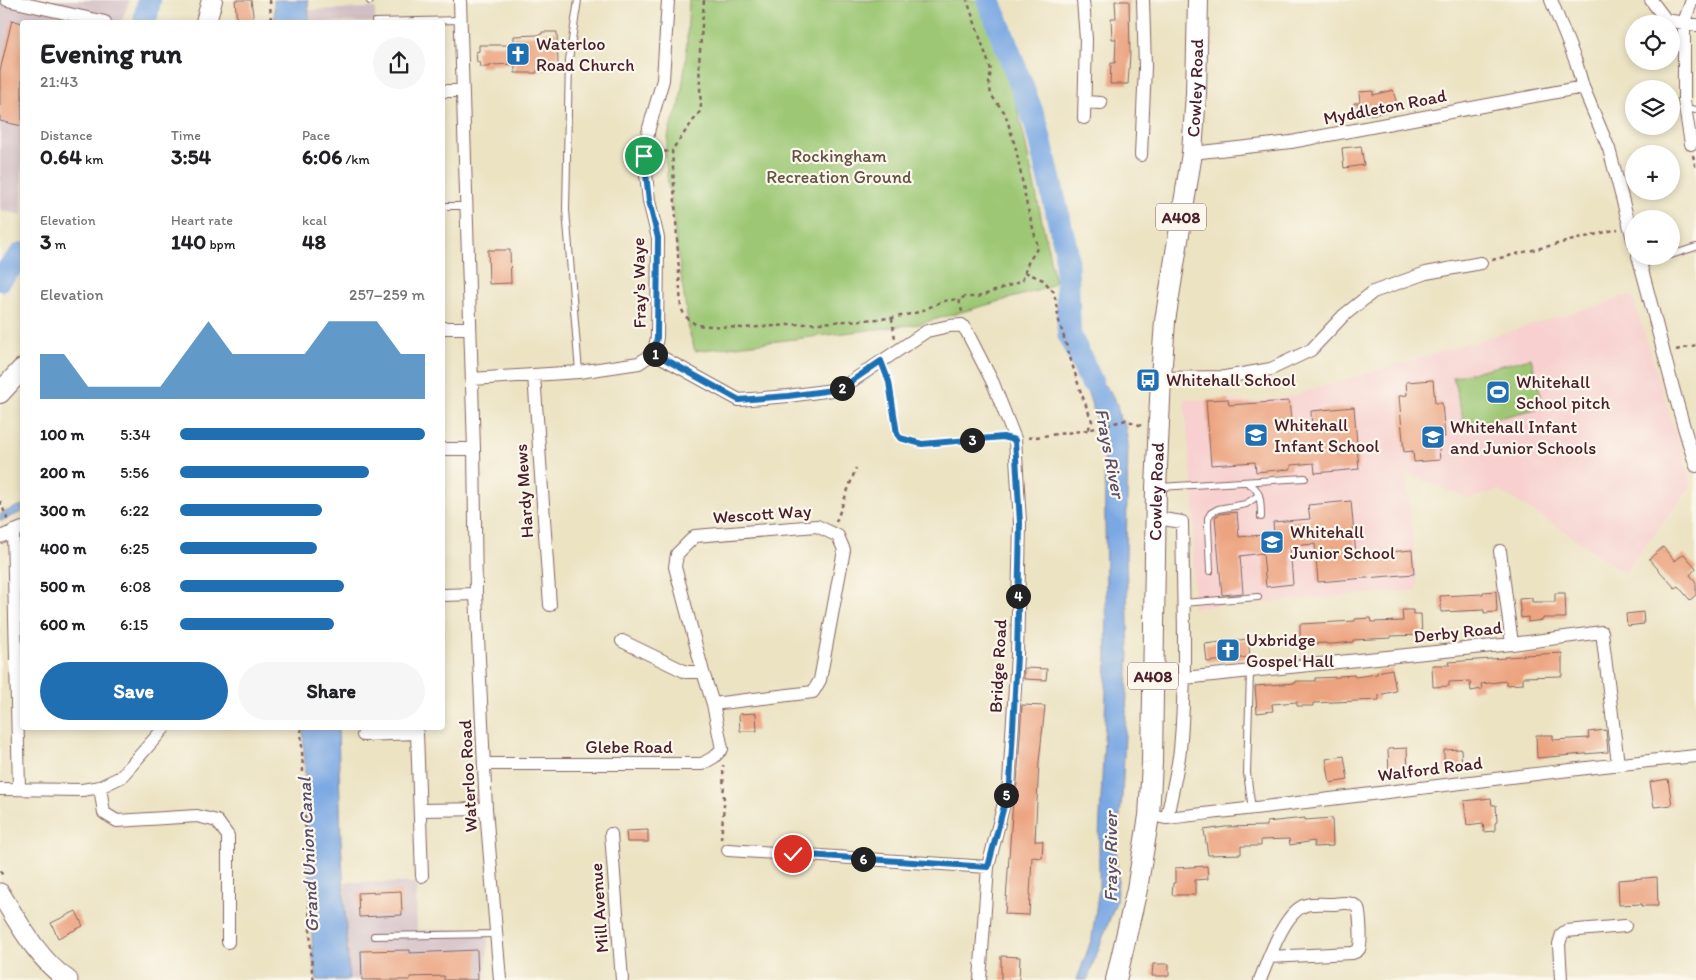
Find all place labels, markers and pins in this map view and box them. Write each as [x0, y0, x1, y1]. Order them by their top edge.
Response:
place label: Waterloo Road Church [536, 33, 634, 76]
church icon: Waterloo Road Church [505, 41, 531, 67]
pin [623, 135, 665, 177]
pin: 1 [642, 342, 668, 366]
bus stop icon: Whitehall School [1135, 367, 1161, 393]
place label: Whitehall School [1166, 369, 1296, 391]
place label: Whitehall School pitch [1516, 371, 1611, 414]
pin: 2 [830, 376, 854, 400]
sports icon: Whitehall School pitch [1485, 379, 1511, 405]
place label: Whitehall Infant School [1274, 414, 1379, 457]
place label: Whitehall Infant and Junior Schools [1450, 416, 1596, 459]
school or university icon: Whitehall Infant School [1243, 422, 1269, 448]
school or university icon: Whitehall Infant and Junior Schools [1420, 424, 1446, 450]
pin: 3 [960, 428, 984, 452]
place label: Whitehall Junior School [1290, 521, 1395, 564]
school or university icon: Whitehall Junior School [1259, 529, 1285, 555]
pin: 4 [1006, 584, 1030, 608]
place label: Uxbridge Gospel Hall [1246, 629, 1334, 672]
church icon: Uxbridge Gospel Hall [1215, 637, 1241, 663]
pin: 5 [994, 782, 1018, 808]
pin [772, 833, 814, 875]
pin: 6 [850, 846, 876, 872]

